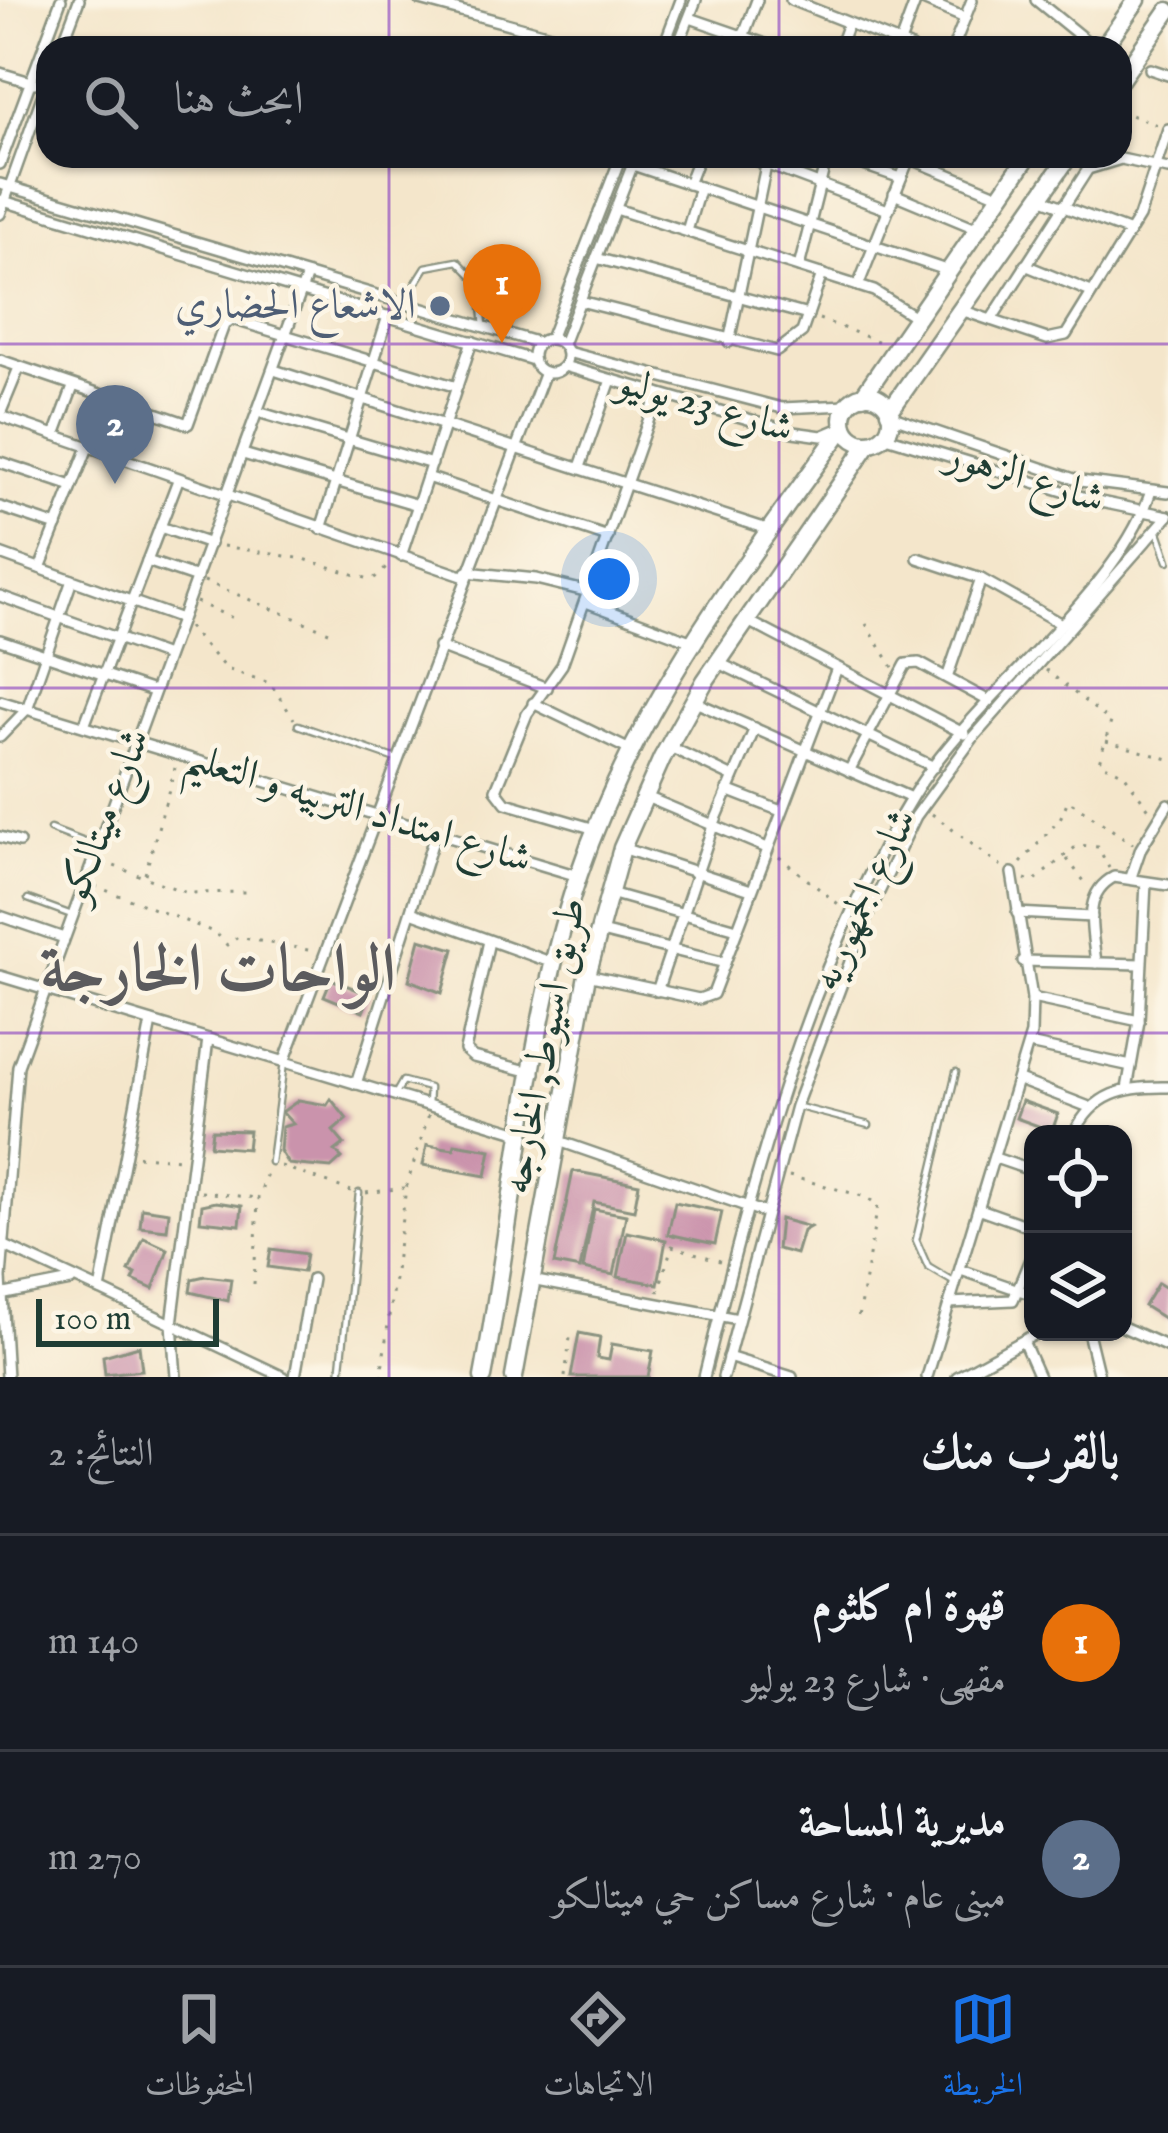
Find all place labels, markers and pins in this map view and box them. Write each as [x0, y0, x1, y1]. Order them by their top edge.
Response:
pin: 1 [463, 244, 541, 343]
place label: الاشعاع الحضاري [175, 280, 416, 339]
marker: الاشعاع الحضاري [427, 293, 453, 319]
pin: 2 [76, 385, 154, 484]

